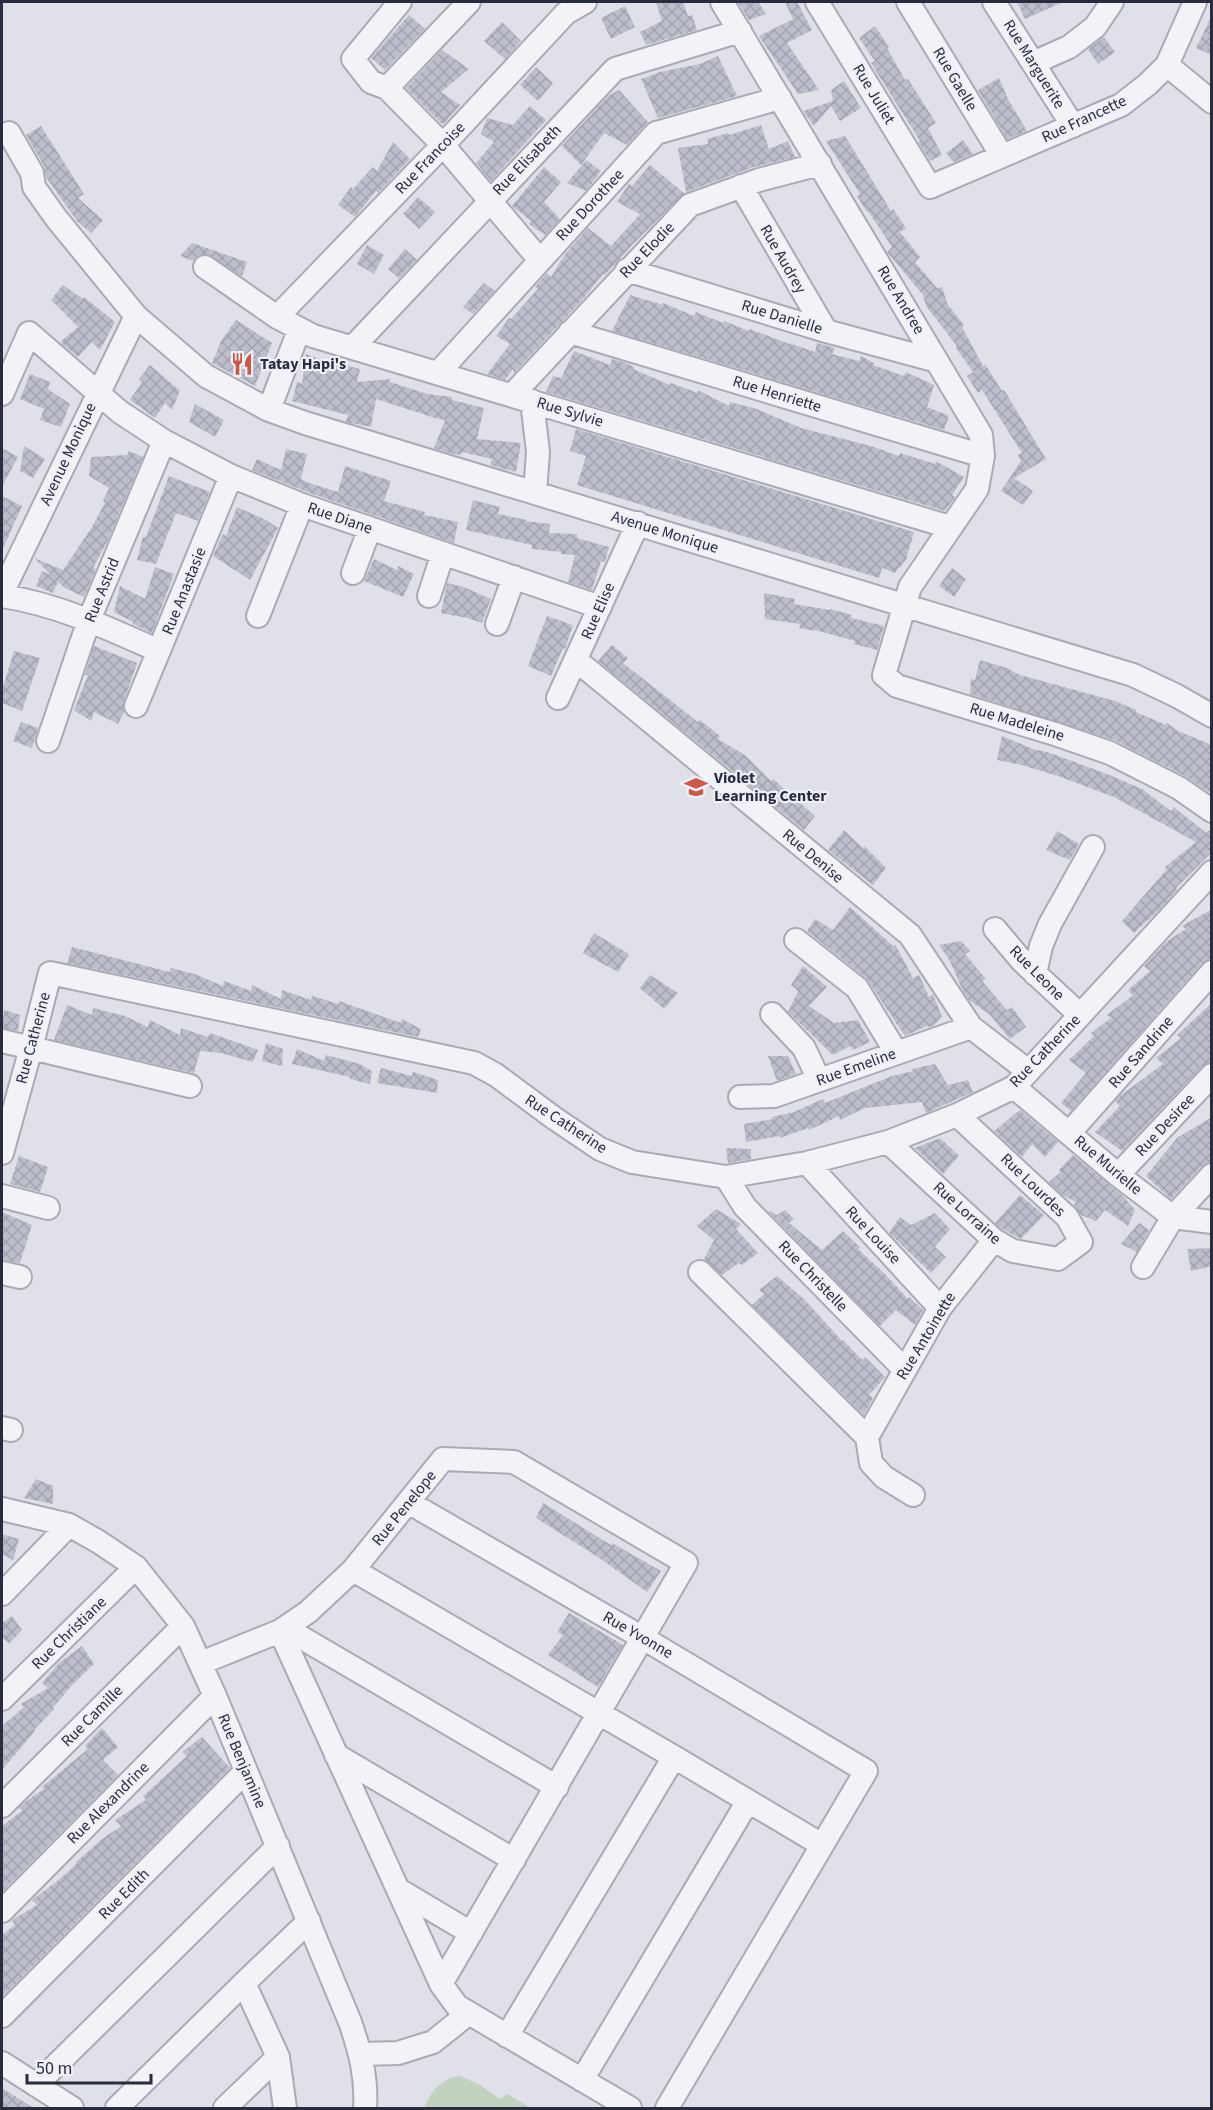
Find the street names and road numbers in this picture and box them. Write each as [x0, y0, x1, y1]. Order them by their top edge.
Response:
street label: Rue Marguerite [998, 15, 1070, 113]
street label: Rue Gaelle [927, 43, 983, 115]
street label: Rue Juliet [847, 60, 901, 129]
street label: Rue Francette [1038, 90, 1130, 148]
street label: Rue Francoise [390, 117, 470, 199]
street label: Rue Elisabeth [488, 120, 566, 200]
street label: Rue Dorothee [551, 164, 629, 246]
street label: Rue Elodie [614, 217, 680, 283]
street label: Rue Audrey [754, 221, 812, 298]
street label: Rue Andree [872, 262, 930, 339]
street label: Rue Danielle [739, 294, 825, 340]
street label: Rue Henriette [730, 370, 824, 418]
street label: Rue Sylvie [534, 391, 606, 433]
street label: Avenue Monique [35, 399, 101, 509]
street label: Rue Diane [305, 497, 376, 539]
street label: Avenue Monique [609, 505, 721, 559]
street label: Rue Anastasie [156, 544, 212, 638]
street label: Rue Astrid [79, 554, 125, 626]
street label: Rue Elise [576, 579, 620, 643]
street label: Rue Madeleine [967, 697, 1067, 747]
street label: Rue Denise [778, 824, 848, 888]
street label: Rue Leone [1005, 941, 1070, 1006]
street label: Rue Catherine [10, 990, 56, 1086]
street label: Rue Catherine [1004, 1009, 1086, 1093]
street label: Rue Sandrine [1103, 1011, 1179, 1093]
street label: Rue Emeline [813, 1042, 899, 1092]
street label: Rue Catherine [521, 1089, 612, 1159]
street label: Rue Desiree [1130, 1089, 1200, 1161]
street label: Rue Murielle [1069, 1130, 1147, 1200]
street label: Rue Lourdes [996, 1148, 1071, 1222]
street label: Rue Lorraine [928, 1177, 1006, 1250]
street label: Rue Louise [840, 1201, 906, 1269]
street label: Rue Christelle [773, 1235, 853, 1317]
street label: Rue Antoinette [891, 1288, 961, 1384]
street label: Rue Penelope [367, 1465, 441, 1551]
street label: Rue Christiane [27, 1591, 111, 1675]
street label: Rue Yvonne [599, 1606, 677, 1664]
street label: Rue Camille [56, 1680, 128, 1752]
street label: Rue Benjamine [212, 1710, 272, 1812]
street label: Rue Alexandrine [62, 1757, 154, 1849]
street label: Rue Edith [94, 1864, 154, 1924]

